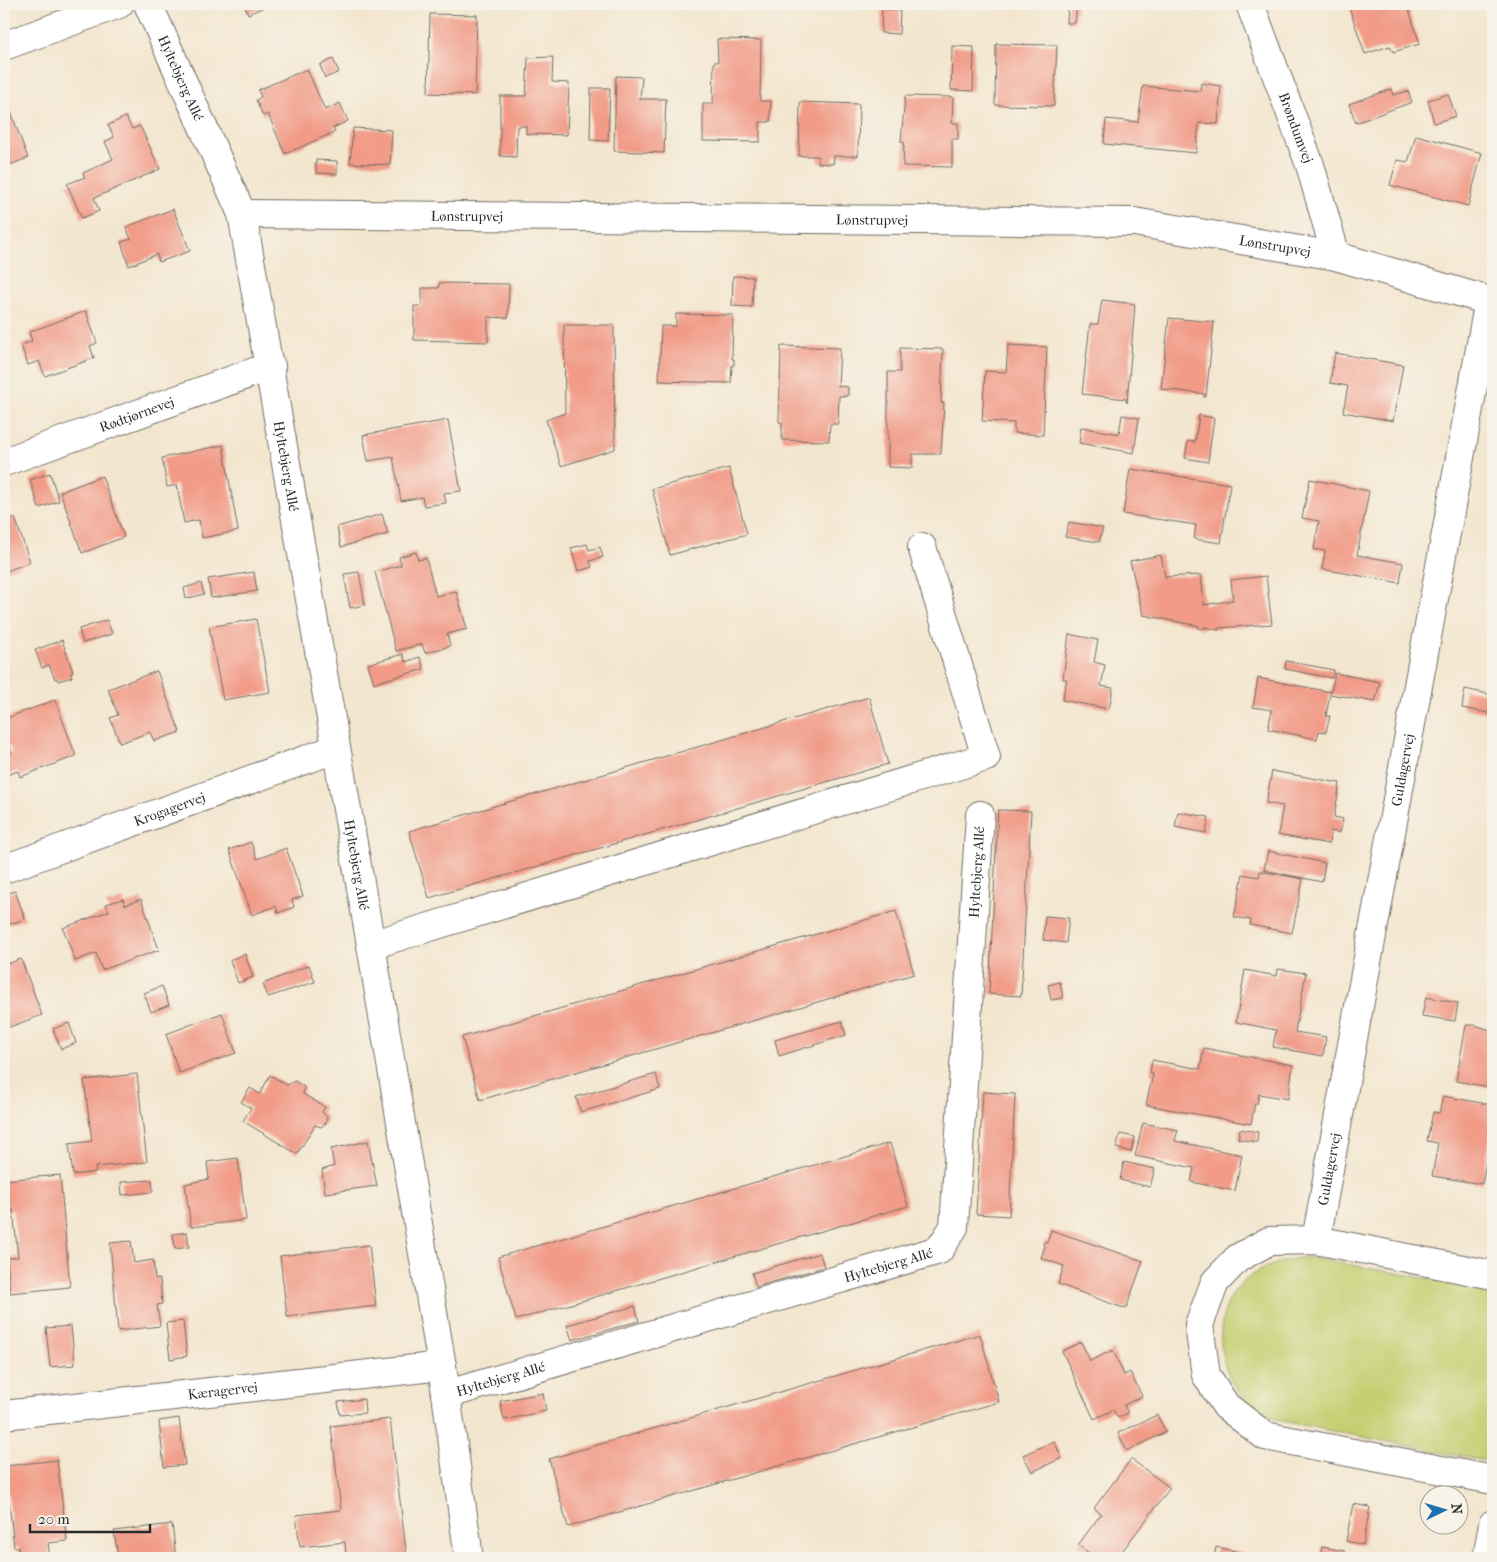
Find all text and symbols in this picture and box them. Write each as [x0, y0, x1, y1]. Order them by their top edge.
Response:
street label: Hyltebjerg Allé [155, 33, 208, 123]
street label: Brøndumvej [1275, 90, 1317, 165]
street label: Lønstrupvej [431, 207, 503, 225]
street label: Lønstrupvej [836, 211, 908, 228]
street label: Lønstrupvej [1238, 231, 1312, 260]
street label: Rødtjørnevej [97, 393, 176, 436]
street label: Hyltebjerg Allé [270, 419, 303, 513]
street label: Guldagervej [1388, 732, 1418, 808]
street label: Krogagervej [131, 788, 208, 830]
street label: Hyltebjerg Allé [341, 818, 373, 912]
street label: Hyltebjerg Allé [965, 826, 988, 918]
street label: Guldagervej [1314, 1132, 1344, 1207]
street label: Hyltebjerg Allé [842, 1244, 935, 1286]
street label: Hyltebjerg Allé [454, 1358, 547, 1400]
street label: Kæragervej [187, 1378, 259, 1403]
north arrow [1420, 1484, 1470, 1534]
scale bar [30, 1502, 150, 1534]
text: N [1448, 1503, 1465, 1515]
text: 20 m [38, 1510, 70, 1528]

